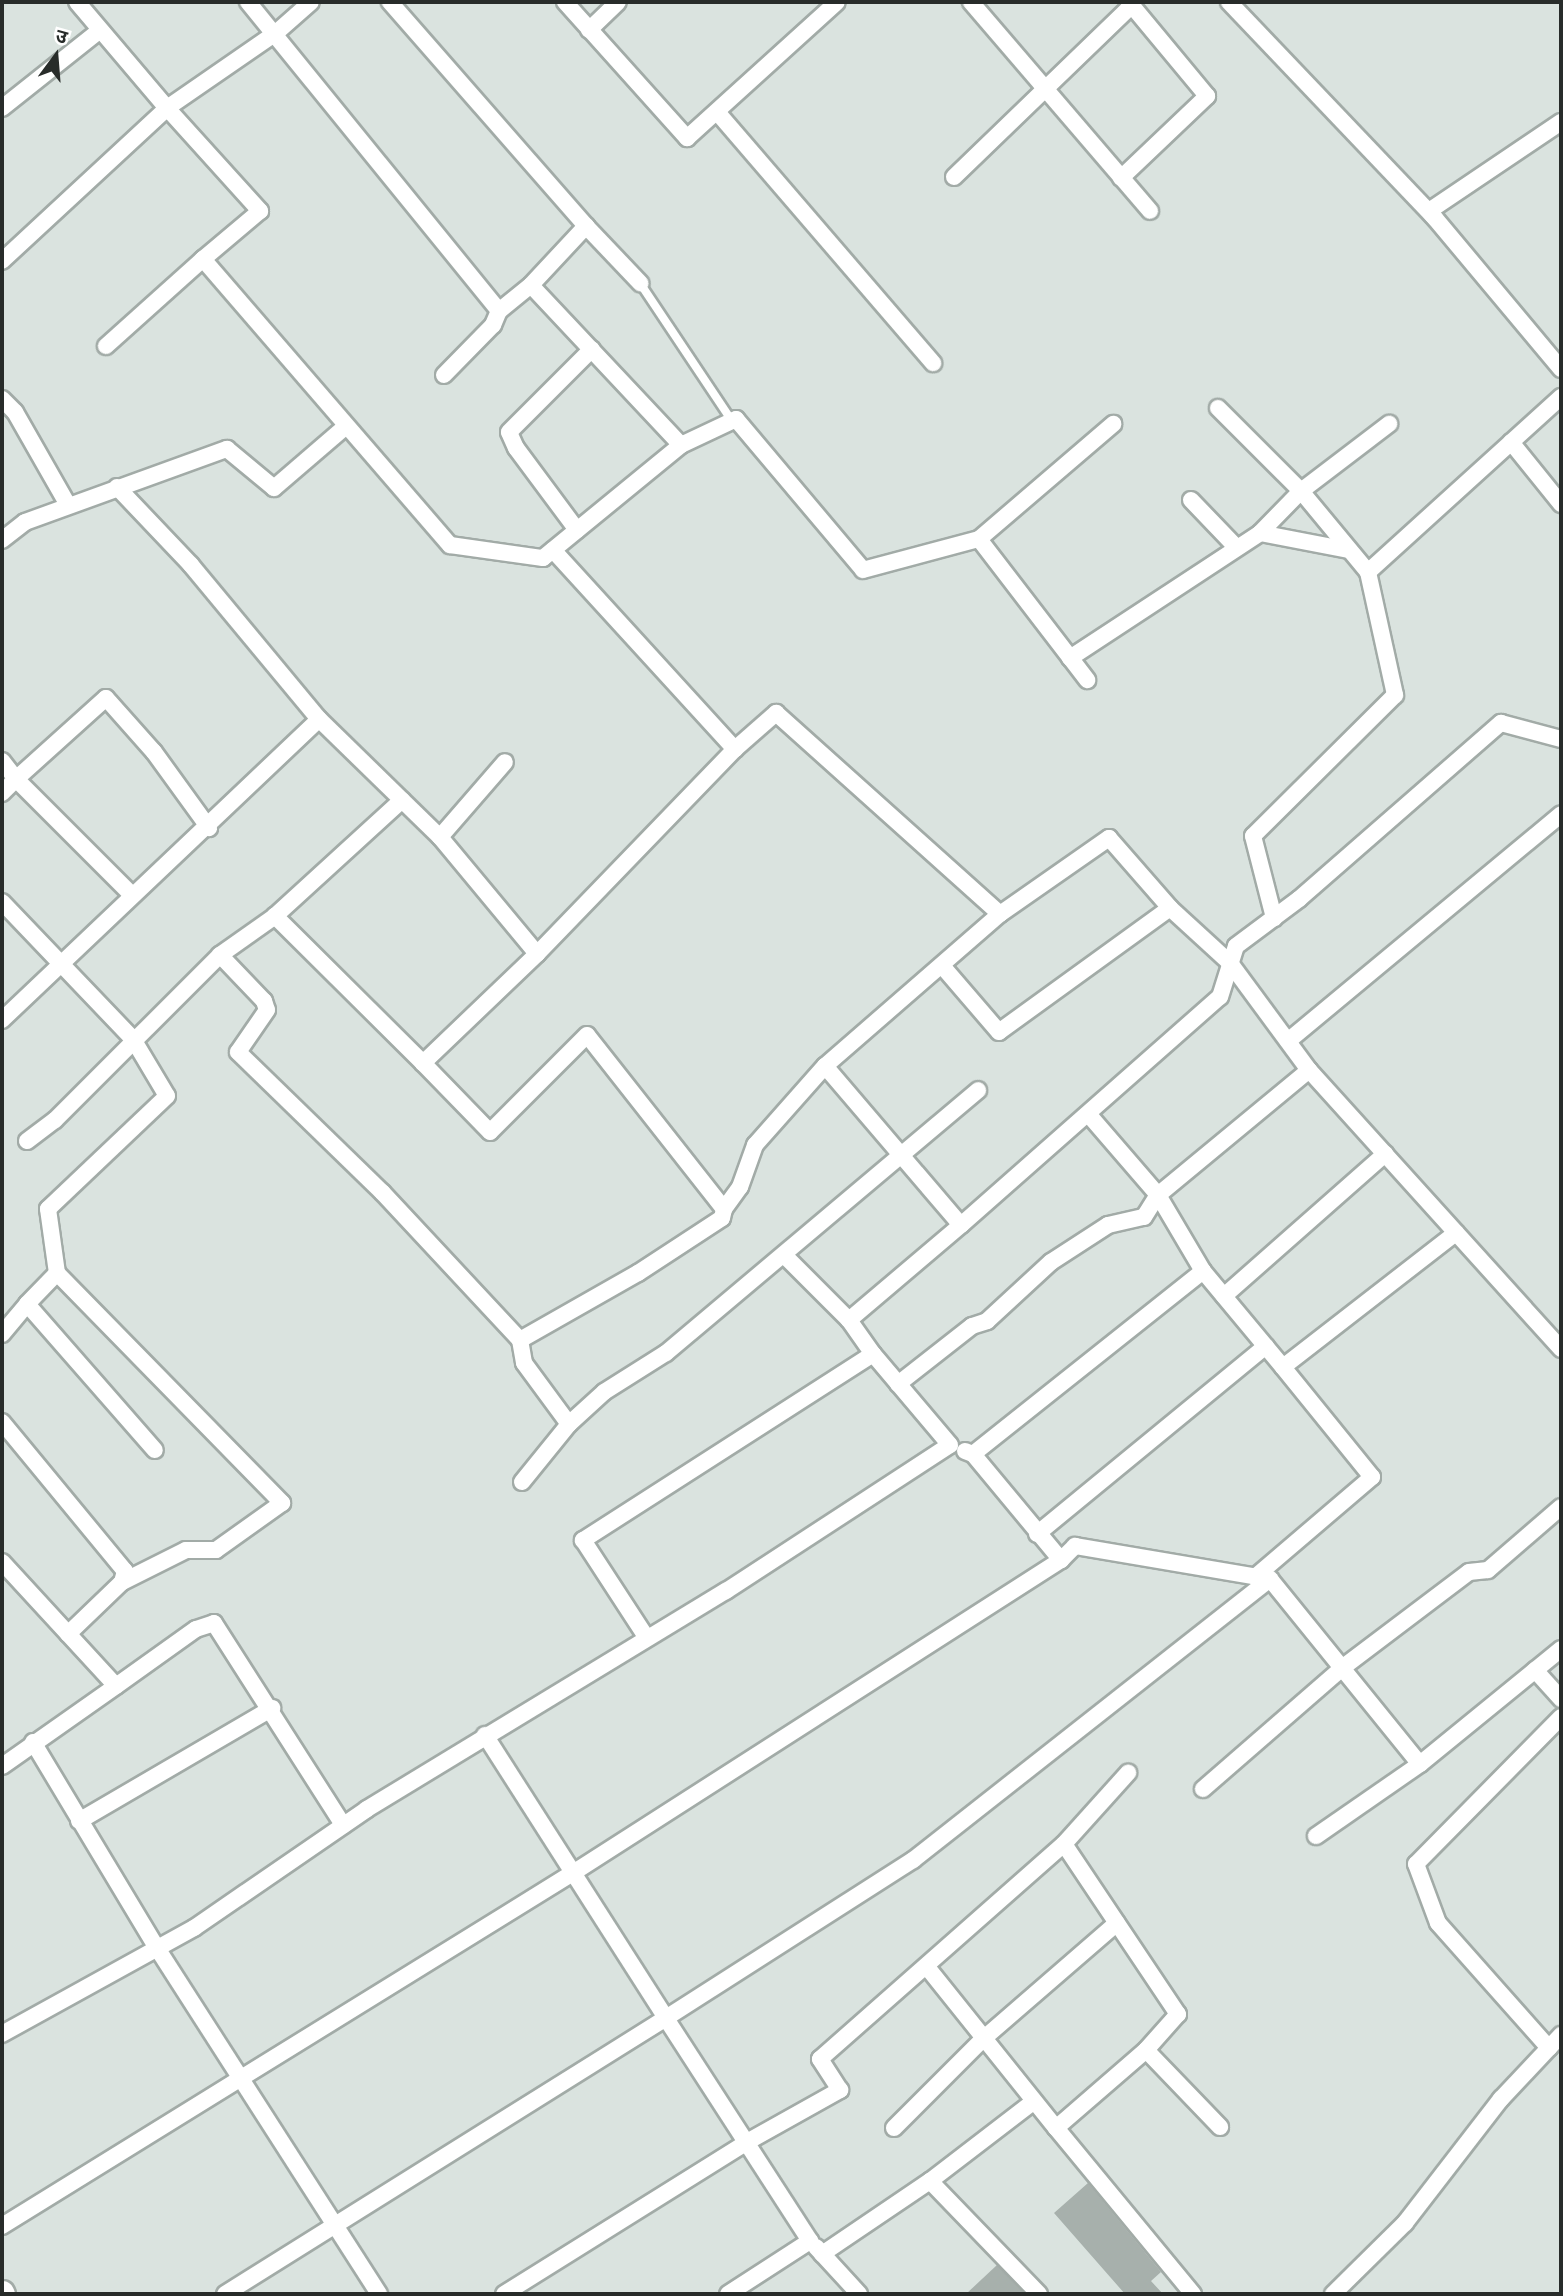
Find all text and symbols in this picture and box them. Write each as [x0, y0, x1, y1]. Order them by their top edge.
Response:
north arrow [21, 21, 91, 91]
text: उ [53, 24, 70, 48]

